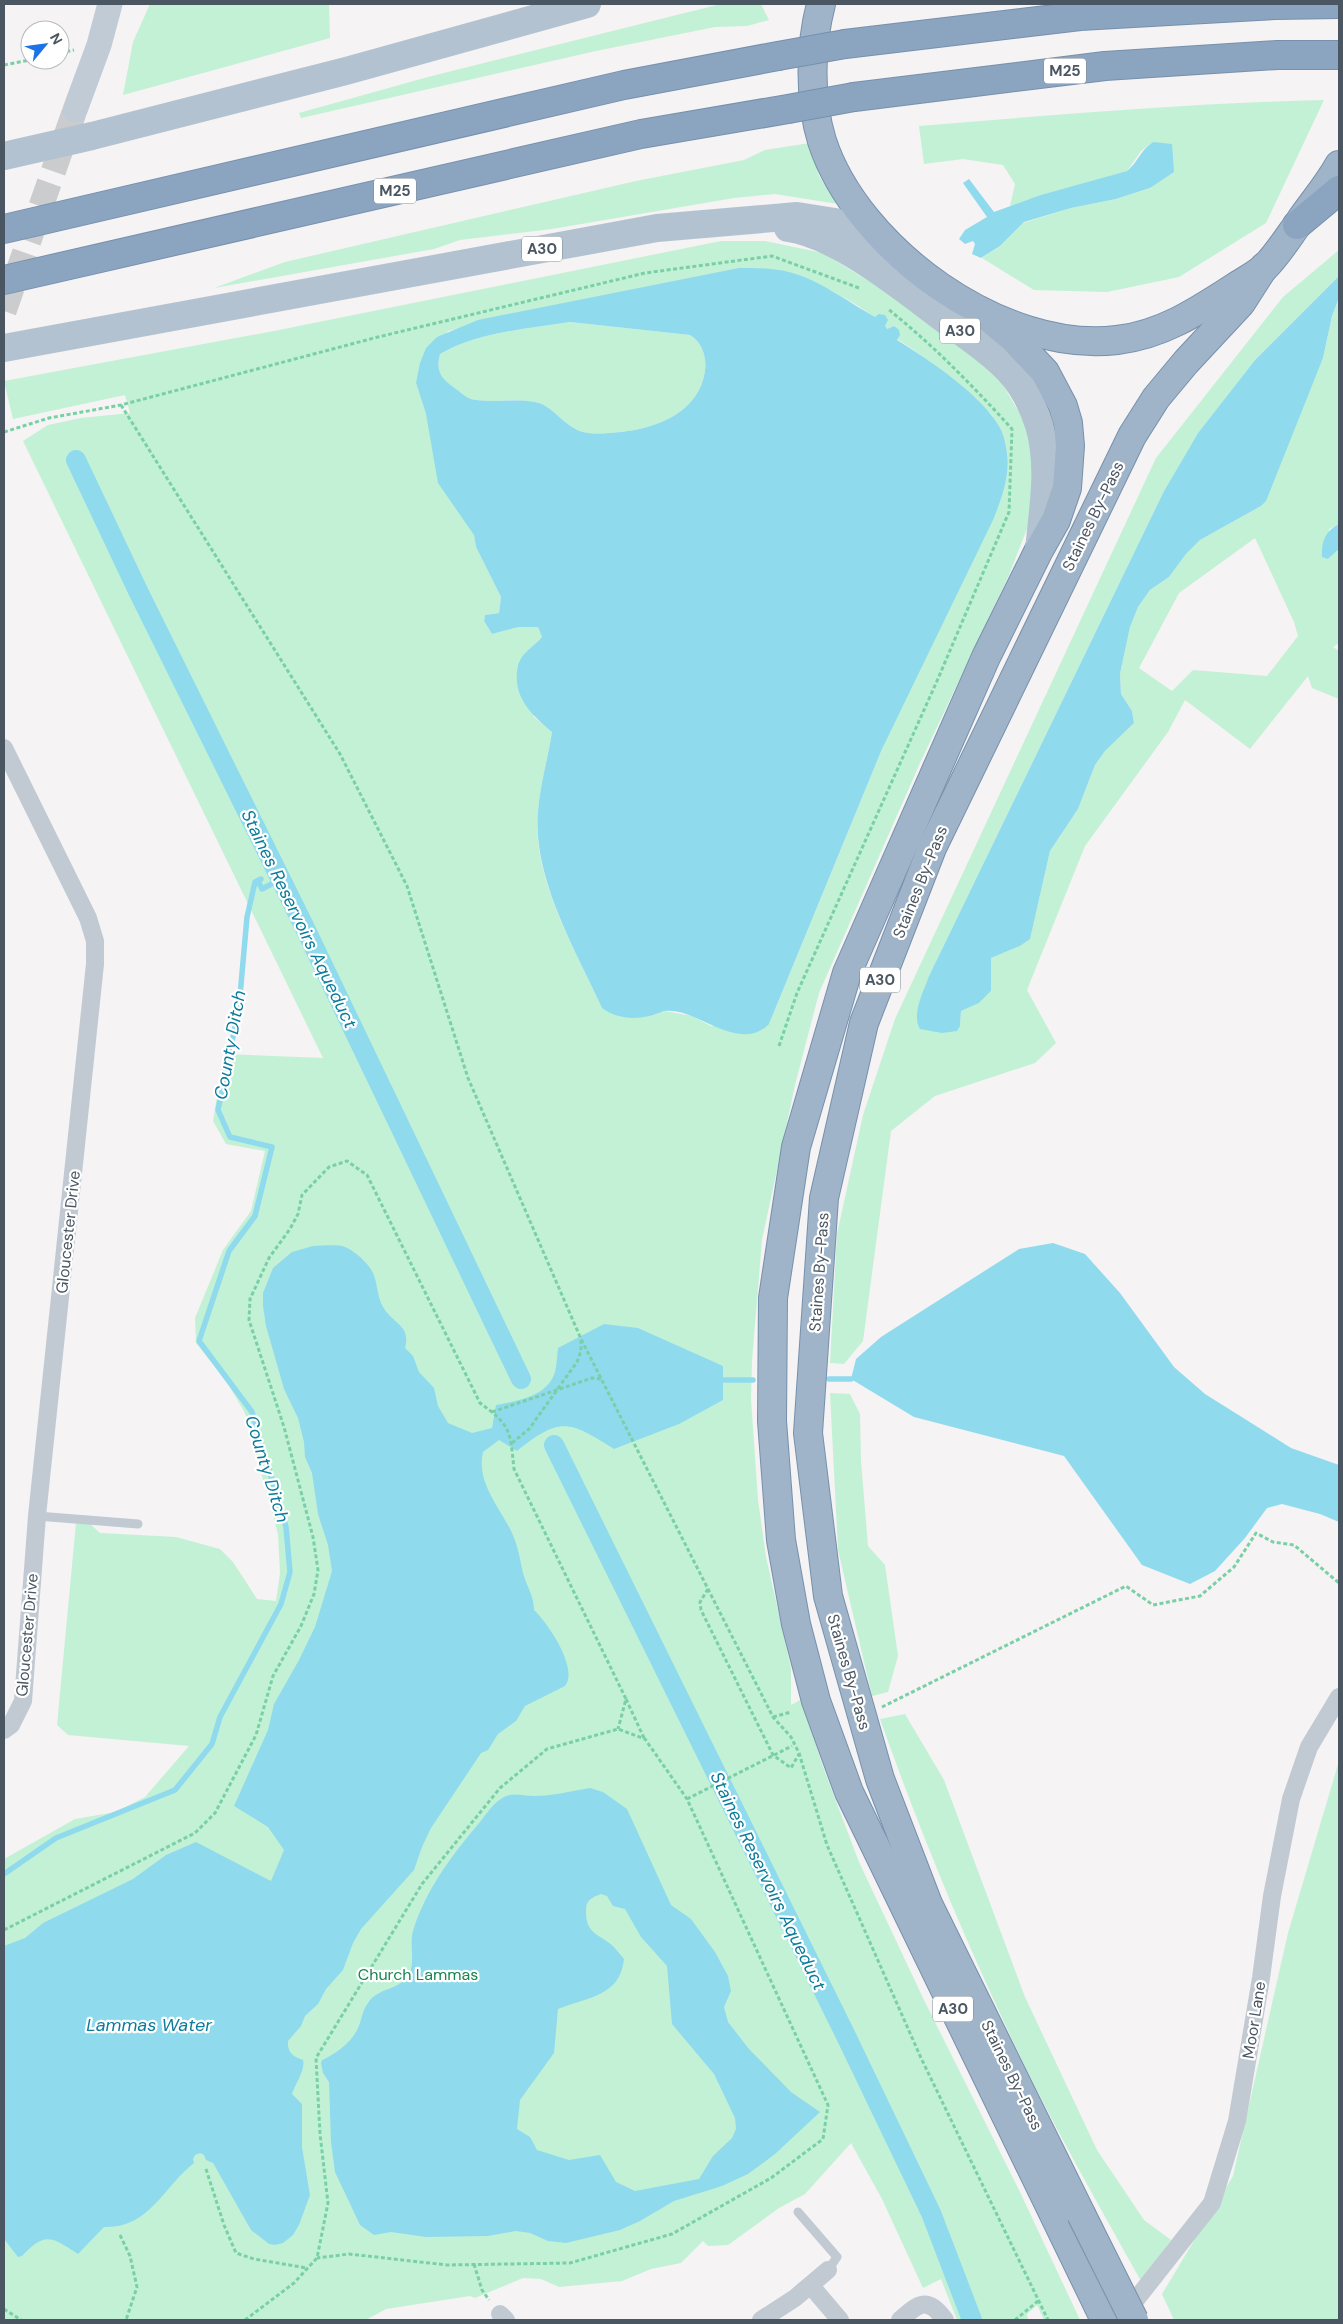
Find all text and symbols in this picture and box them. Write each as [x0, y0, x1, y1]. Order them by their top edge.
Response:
north arrow [20, 20, 70, 70]
text: N [46, 30, 67, 48]
road number: M25 [1044, 58, 1086, 84]
road number: M25 [374, 178, 416, 204]
road number: A30 [522, 236, 562, 262]
road number: A30 [940, 318, 980, 344]
street label: Staines By-Pass [1057, 458, 1129, 574]
water label: Staines Reservoirs Aqueduct [236, 806, 363, 1033]
street label: Staines By-Pass [888, 823, 952, 941]
road number: A30 [860, 968, 900, 992]
water label: County Ditch [209, 988, 251, 1102]
street label: Gloucester Drive [51, 1169, 85, 1295]
street label: Staines By-Pass [804, 1212, 834, 1332]
water label: County Ditch [239, 1413, 295, 1525]
street label: Gloucester Drive [11, 1573, 43, 1697]
street label: Staines By-Pass [822, 1612, 876, 1732]
water label: Staines Reservoirs Aqueduct [705, 1768, 832, 1995]
park label: Church Lammas [358, 1964, 478, 1985]
street label: Moor Lane [1238, 1980, 1270, 2060]
road number: A30 [933, 1996, 973, 2022]
water label: Lammas Water [86, 2013, 213, 2037]
street label: Staines By-Pass [976, 2017, 1048, 2133]

